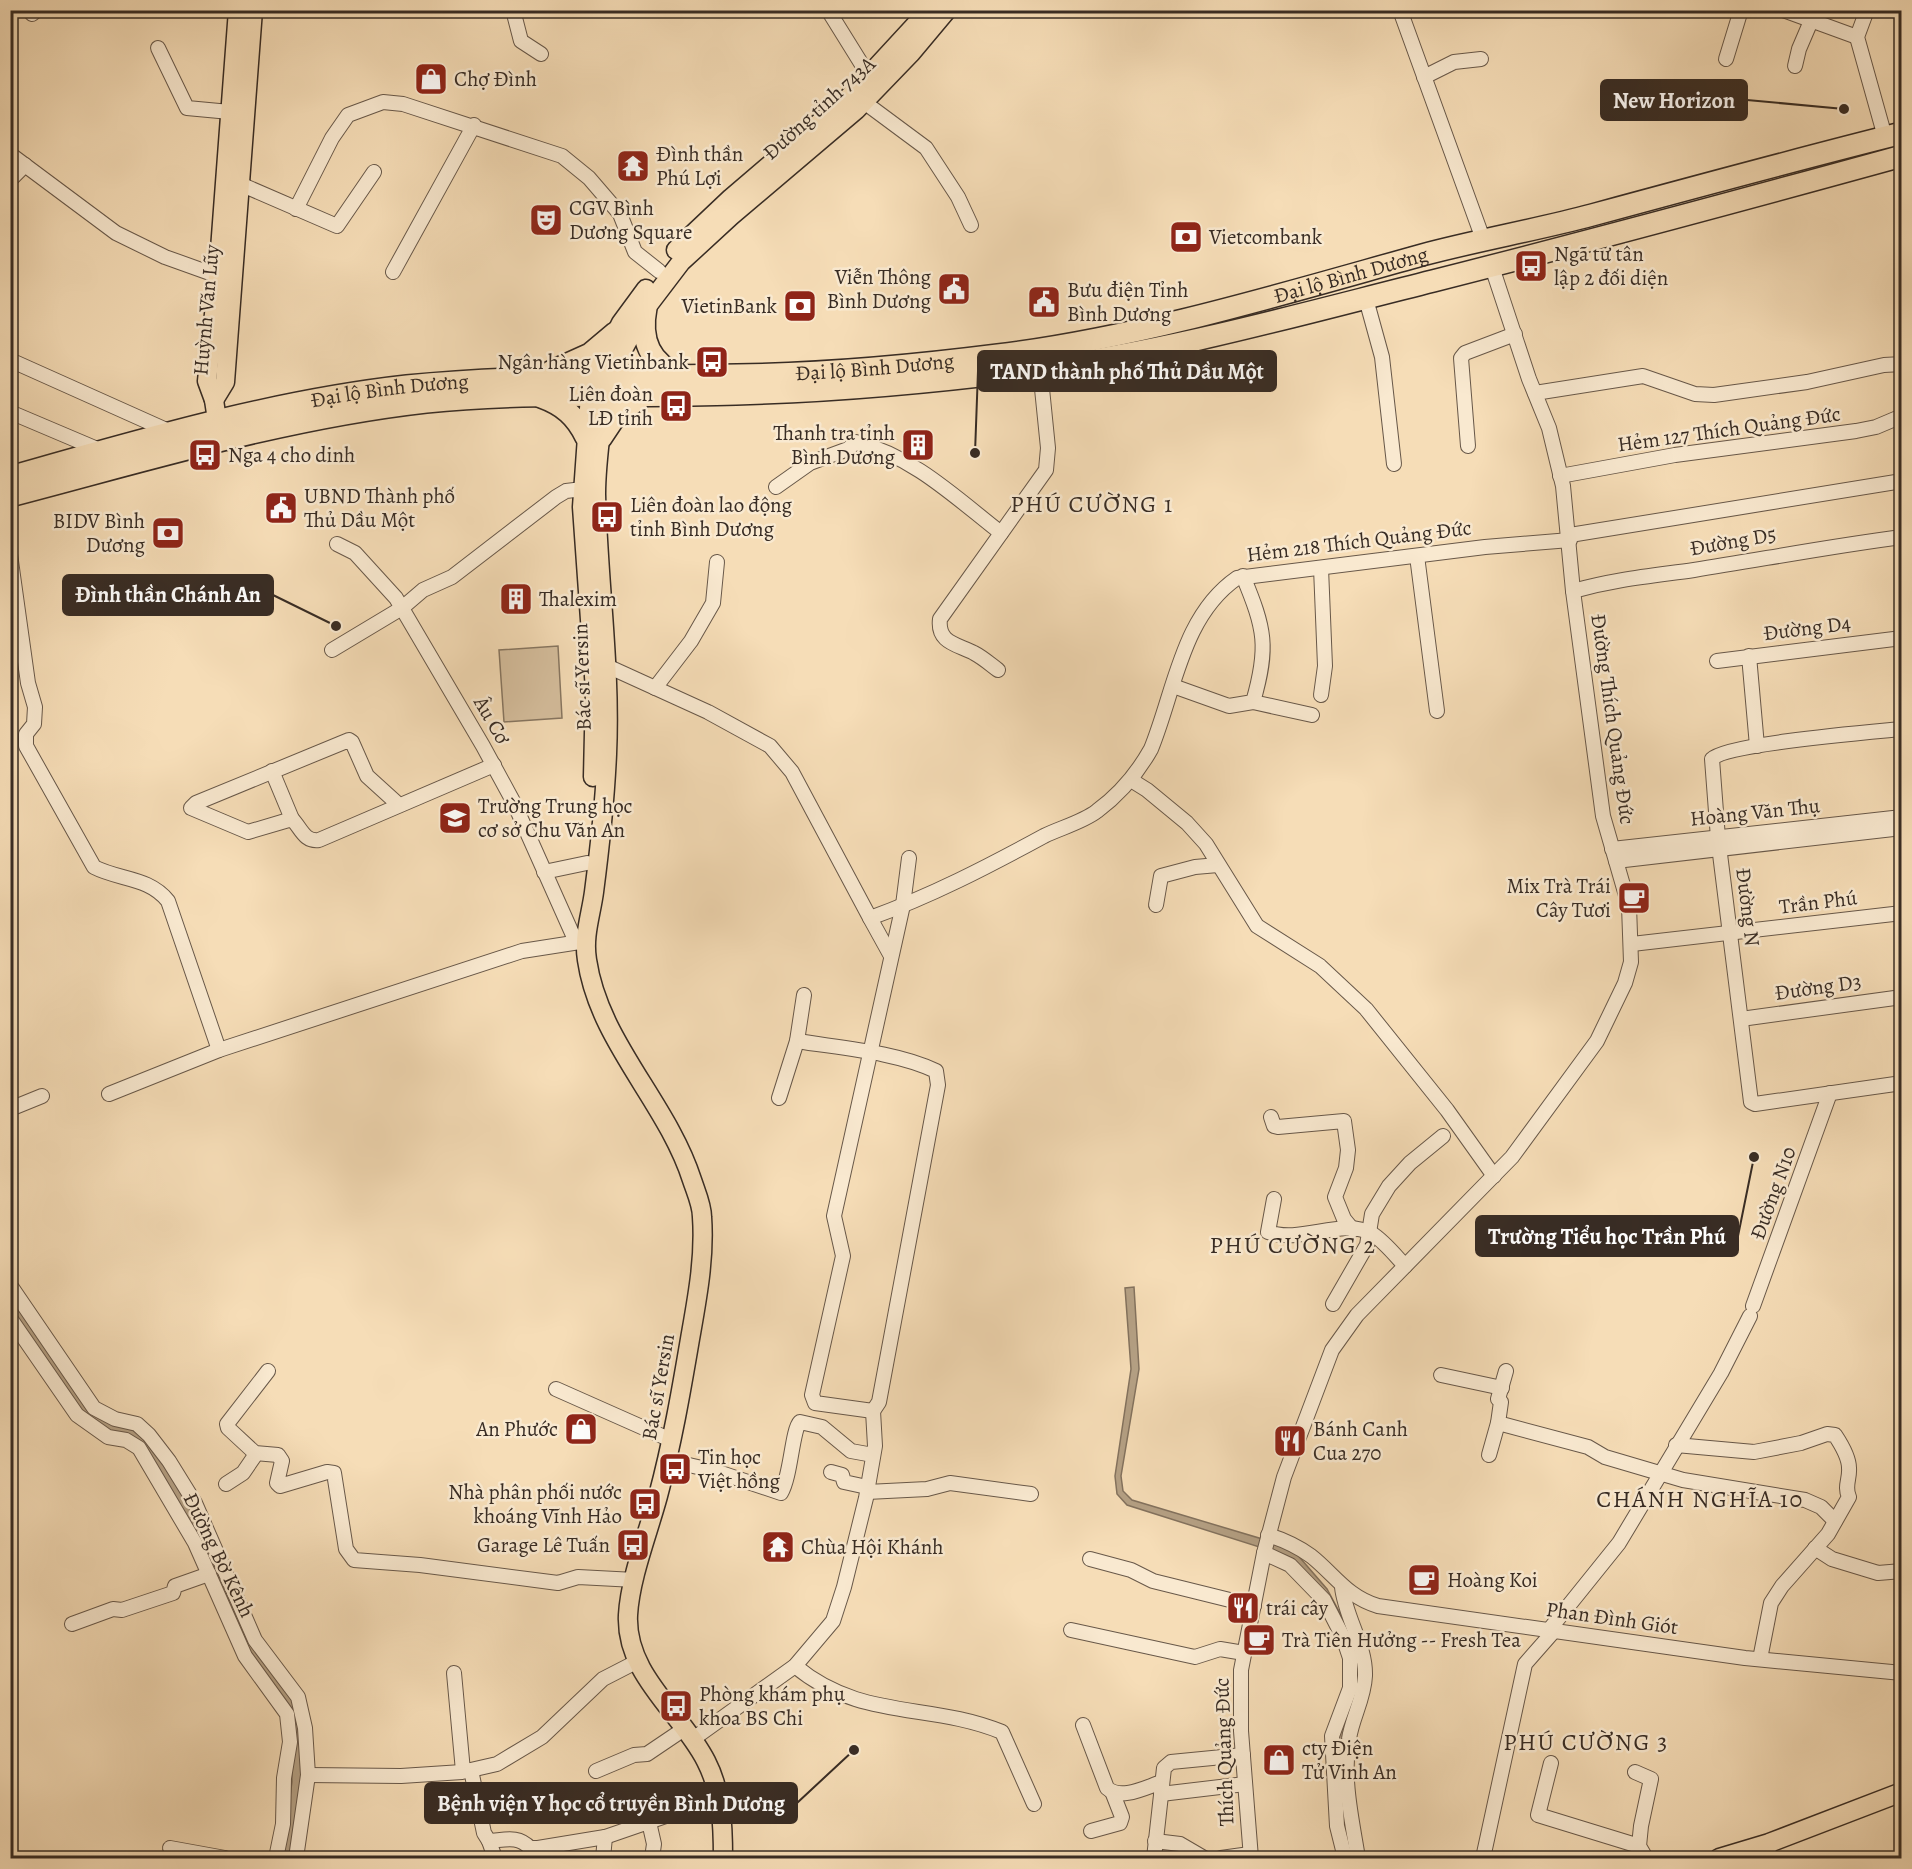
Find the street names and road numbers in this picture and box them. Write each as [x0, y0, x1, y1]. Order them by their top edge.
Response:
street label: Đường tỉnh 743A [757, 49, 882, 166]
street label: Đại lộ Bình Dương [1270, 240, 1431, 310]
street label: Huỳnh Văn Lũy [186, 243, 226, 377]
street label: Đại lộ Bình Dương [795, 346, 956, 387]
street label: Đại lộ Bình Dương [308, 367, 470, 414]
street label: Hẻm 127 Thích Quảng Đức [1616, 399, 1842, 459]
street label: Hẻm 218 Thích Quảng Đức [1245, 513, 1473, 569]
street label: Đường D5 [1688, 520, 1778, 562]
street label: Đường D4 [1762, 609, 1852, 647]
street label: Đường Thích Quảng Đức [1584, 612, 1642, 826]
street label: Bác sĩ Yersin [566, 623, 598, 731]
street label: Âu Cơ [467, 690, 517, 750]
street label: Hoàng Văn Thụ [1689, 791, 1822, 833]
street label: Đường N [1729, 866, 1767, 948]
street label: Trần Phú [1777, 883, 1859, 921]
street label: Đường D3 [1773, 967, 1863, 1007]
street label: Đường N10 [1743, 1143, 1803, 1243]
street label: Bác sĩ Yersin [635, 1332, 681, 1442]
street label: Đường Bờ Kênh [177, 1488, 261, 1622]
street label: Phan Đình Giót [1544, 1595, 1680, 1641]
street label: Thích Quảng Đức [1207, 1677, 1241, 1827]

